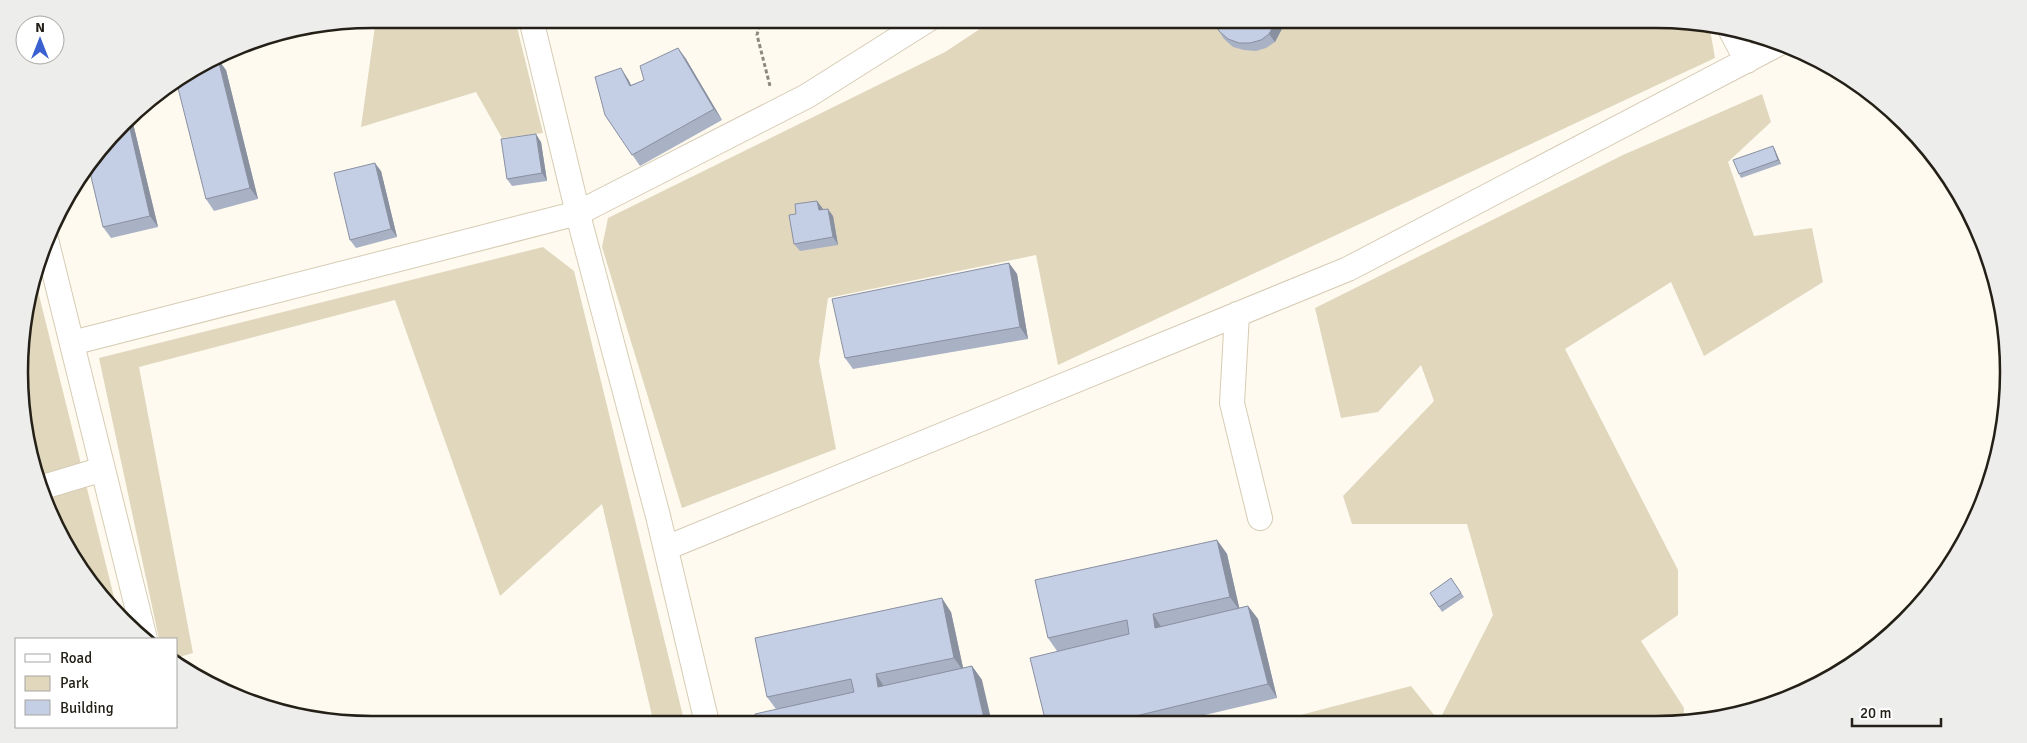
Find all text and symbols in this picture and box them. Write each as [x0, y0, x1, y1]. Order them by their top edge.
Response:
north arrow [15, 15, 65, 65]
text: N [35, 19, 45, 36]
legend [15, 638, 178, 728]
text: Road [60, 649, 92, 667]
text: Park [60, 674, 89, 692]
scale bar [1852, 696, 1941, 728]
text: Building [60, 699, 114, 717]
text: 20 m [1860, 704, 1891, 722]

